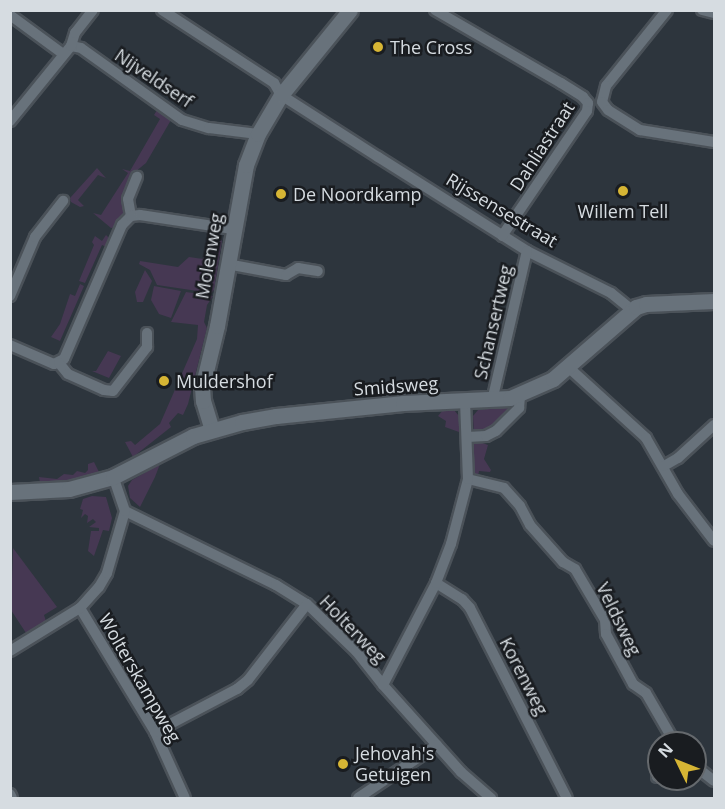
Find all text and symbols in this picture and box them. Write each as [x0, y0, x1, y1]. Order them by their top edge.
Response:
place label: The Cross [390, 36, 472, 58]
marker: The Cross [371, 40, 385, 54]
street label: Nijveldserf [111, 44, 197, 112]
street label: Dahliastraat [505, 97, 579, 195]
street label: Rijssensestraat [442, 168, 562, 252]
place label: De Noordkamp [293, 183, 422, 205]
marker: Willem Tell [616, 184, 630, 198]
marker: De Noordkamp [274, 187, 288, 201]
place label: Willem Tell [578, 200, 668, 222]
street label: Molenweg [191, 212, 227, 300]
street label: Schansertweg [469, 263, 517, 381]
place label: Muldershof [176, 370, 273, 392]
street label: Smidsweg [353, 372, 439, 400]
marker: Muldershof [157, 374, 171, 388]
street label: Veldsweg [592, 579, 646, 659]
street label: Holterweg [315, 590, 391, 668]
street label: Wolterskampweg [94, 610, 186, 746]
street label: Korenweg [495, 634, 553, 718]
north arrow [647, 731, 707, 791]
text: N [653, 738, 678, 762]
place label: Jehovah's Getuigen [355, 743, 434, 786]
marker: Jehovah's Getuigen [336, 757, 350, 771]

